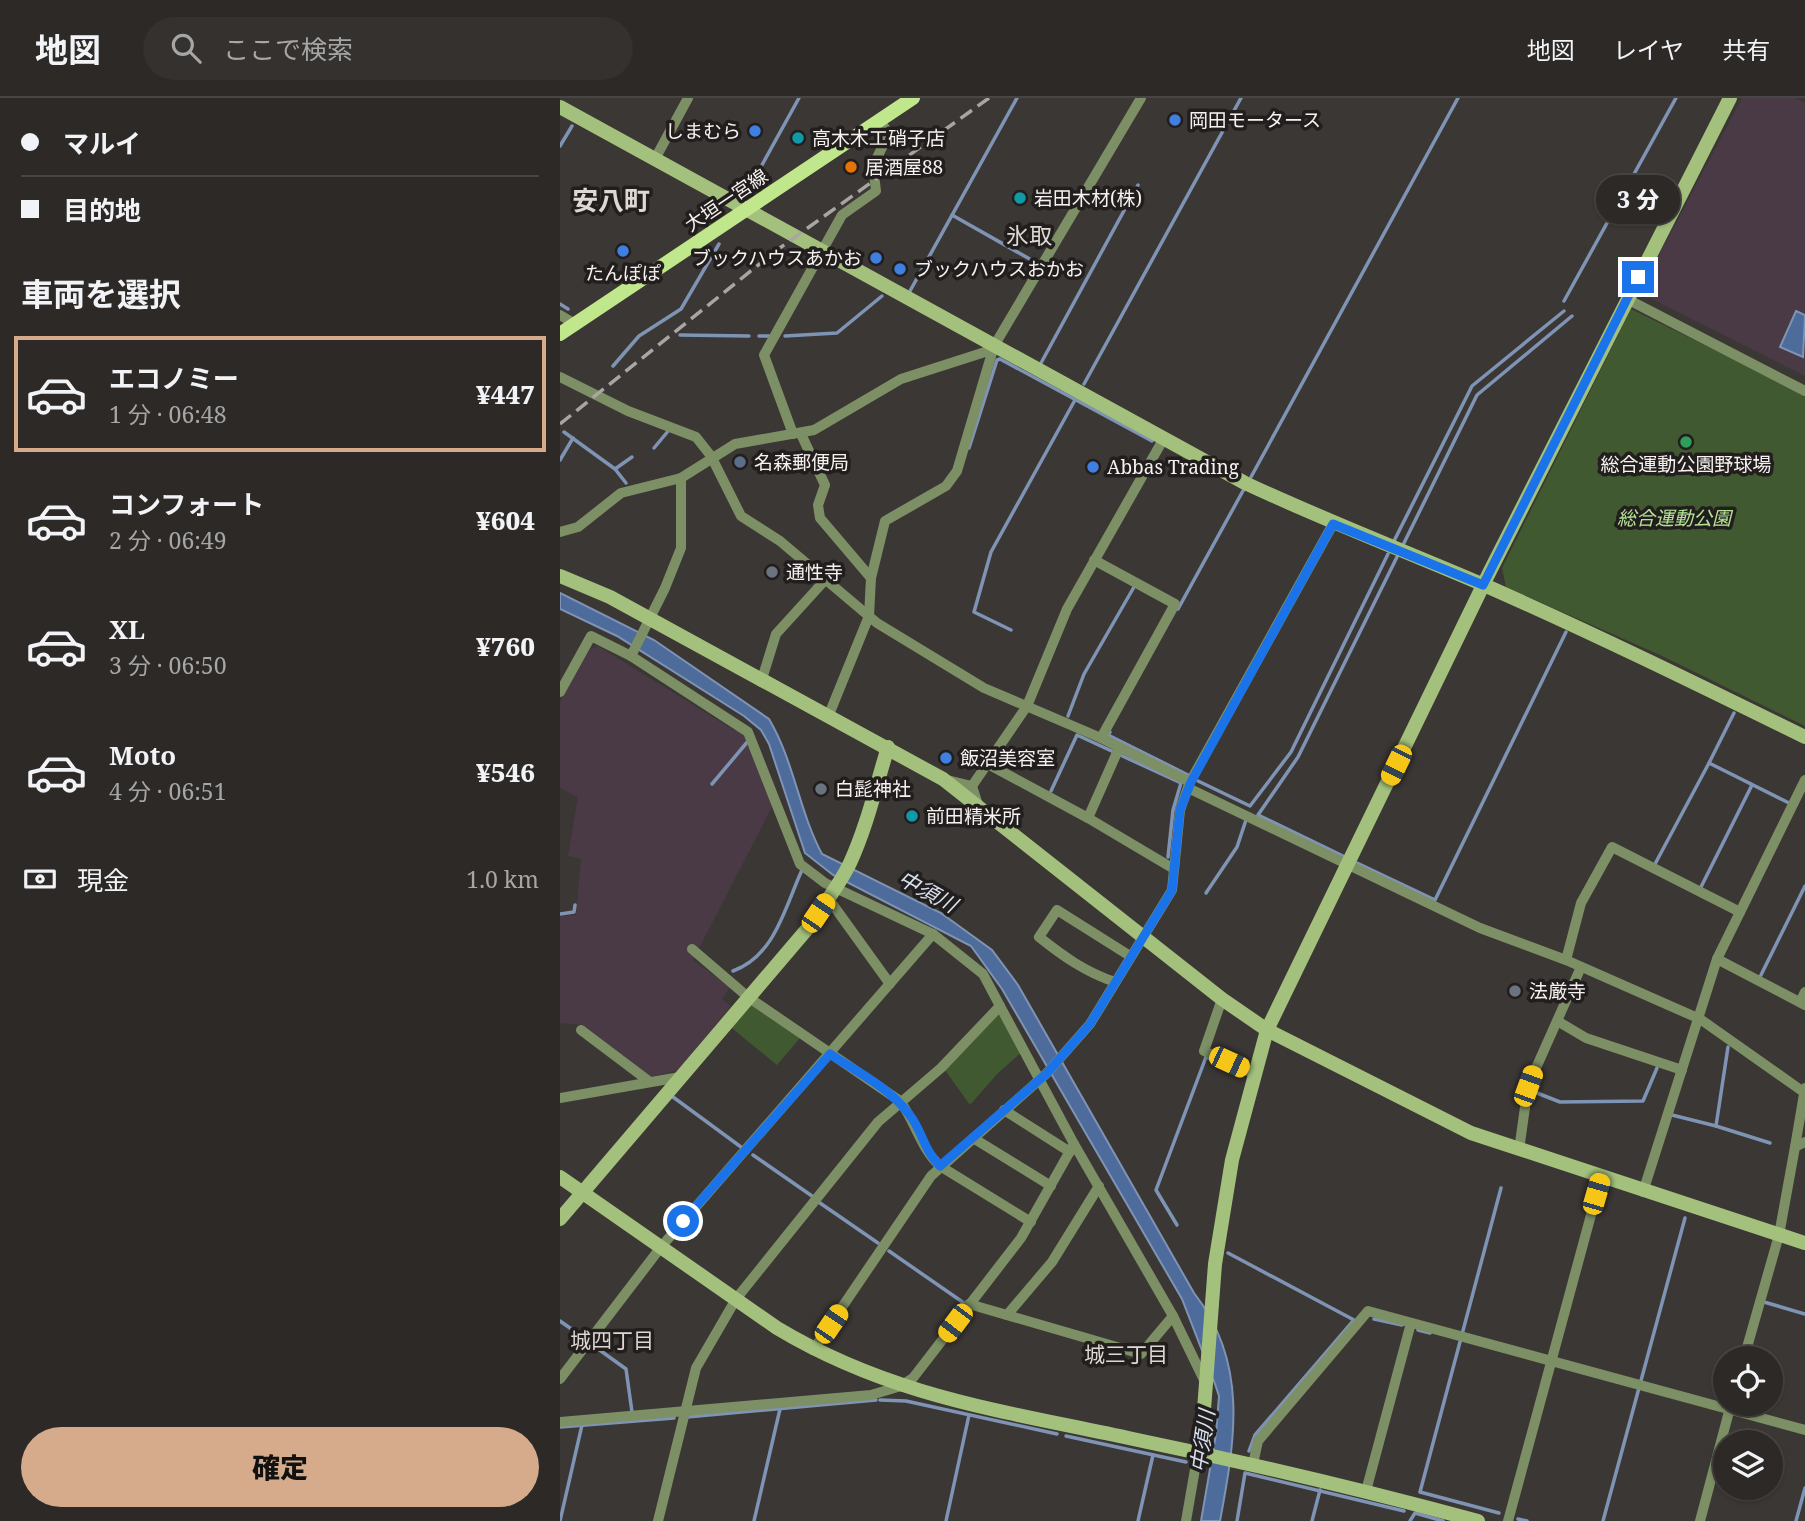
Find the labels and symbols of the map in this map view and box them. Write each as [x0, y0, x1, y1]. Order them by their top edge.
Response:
place label: 岡田モータース [1189, 107, 1321, 133]
marker: 岡田モータース [1167, 112, 1183, 128]
place label: しまむら [665, 118, 741, 144]
marker: しまむら [747, 123, 763, 139]
place label: 高木木工硝子店 [812, 125, 945, 151]
marker: 高木木工硝子店 [790, 130, 806, 146]
place label: 居酒屋88 [865, 154, 943, 180]
marker: 居酒屋88 [843, 159, 859, 175]
street label: 大垣一宮線 [679, 163, 773, 237]
callout: 3 分 [1596, 176, 1680, 225]
district label: 安八町 [572, 182, 650, 218]
place label: 岩田木材(株) [1034, 185, 1142, 211]
marker: 岩田木材(株) [1012, 190, 1028, 206]
district label: 氷取 [1006, 219, 1052, 251]
marker: たんぽぽ [615, 243, 631, 259]
place label: ブックハウスあかお [692, 245, 862, 271]
marker: ブックハウスあかお [868, 250, 884, 266]
place label: ブックハウスおかお [914, 256, 1084, 282]
place label: たんぽぽ [585, 260, 661, 286]
marker: ブックハウスおかお [892, 261, 908, 277]
route end [1622, 261, 1654, 293]
marker: 総合運動公園野球場 [1678, 434, 1694, 450]
place label: 名森郵便局 [754, 449, 849, 475]
place label: 総合運動公園野球場 [1600, 451, 1772, 477]
marker: 名森郵便局 [732, 454, 748, 470]
place label: Abbas Trading [1107, 454, 1239, 480]
marker: Abbas Trading [1085, 459, 1101, 475]
park label: 総合運動公園 [1617, 505, 1734, 531]
place label: 通性寺 [786, 559, 843, 585]
marker: 通性寺 [764, 564, 780, 580]
car [1378, 742, 1415, 788]
place label: 飯沼美容室 [960, 745, 1055, 771]
marker: 飯沼美容室 [938, 750, 954, 766]
place label: 白髭神社 [835, 776, 911, 802]
marker: 白髭神社 [813, 781, 829, 797]
place label: 前田精米所 [926, 803, 1021, 829]
marker: 前田精米所 [904, 808, 920, 824]
water label: 中須川 [894, 863, 964, 919]
car [798, 890, 839, 936]
place label: 法厳寺 [1529, 978, 1586, 1004]
marker: 法厳寺 [1507, 983, 1523, 999]
car [1206, 1044, 1253, 1080]
car [1511, 1063, 1546, 1109]
car [1581, 1171, 1612, 1217]
route start [667, 1205, 699, 1237]
car [934, 1300, 977, 1346]
car [811, 1301, 852, 1347]
district label: 城四丁目 [570, 1326, 654, 1354]
district label: 城三丁目 [1084, 1340, 1168, 1368]
water label: 中須川 [1184, 1406, 1221, 1474]

